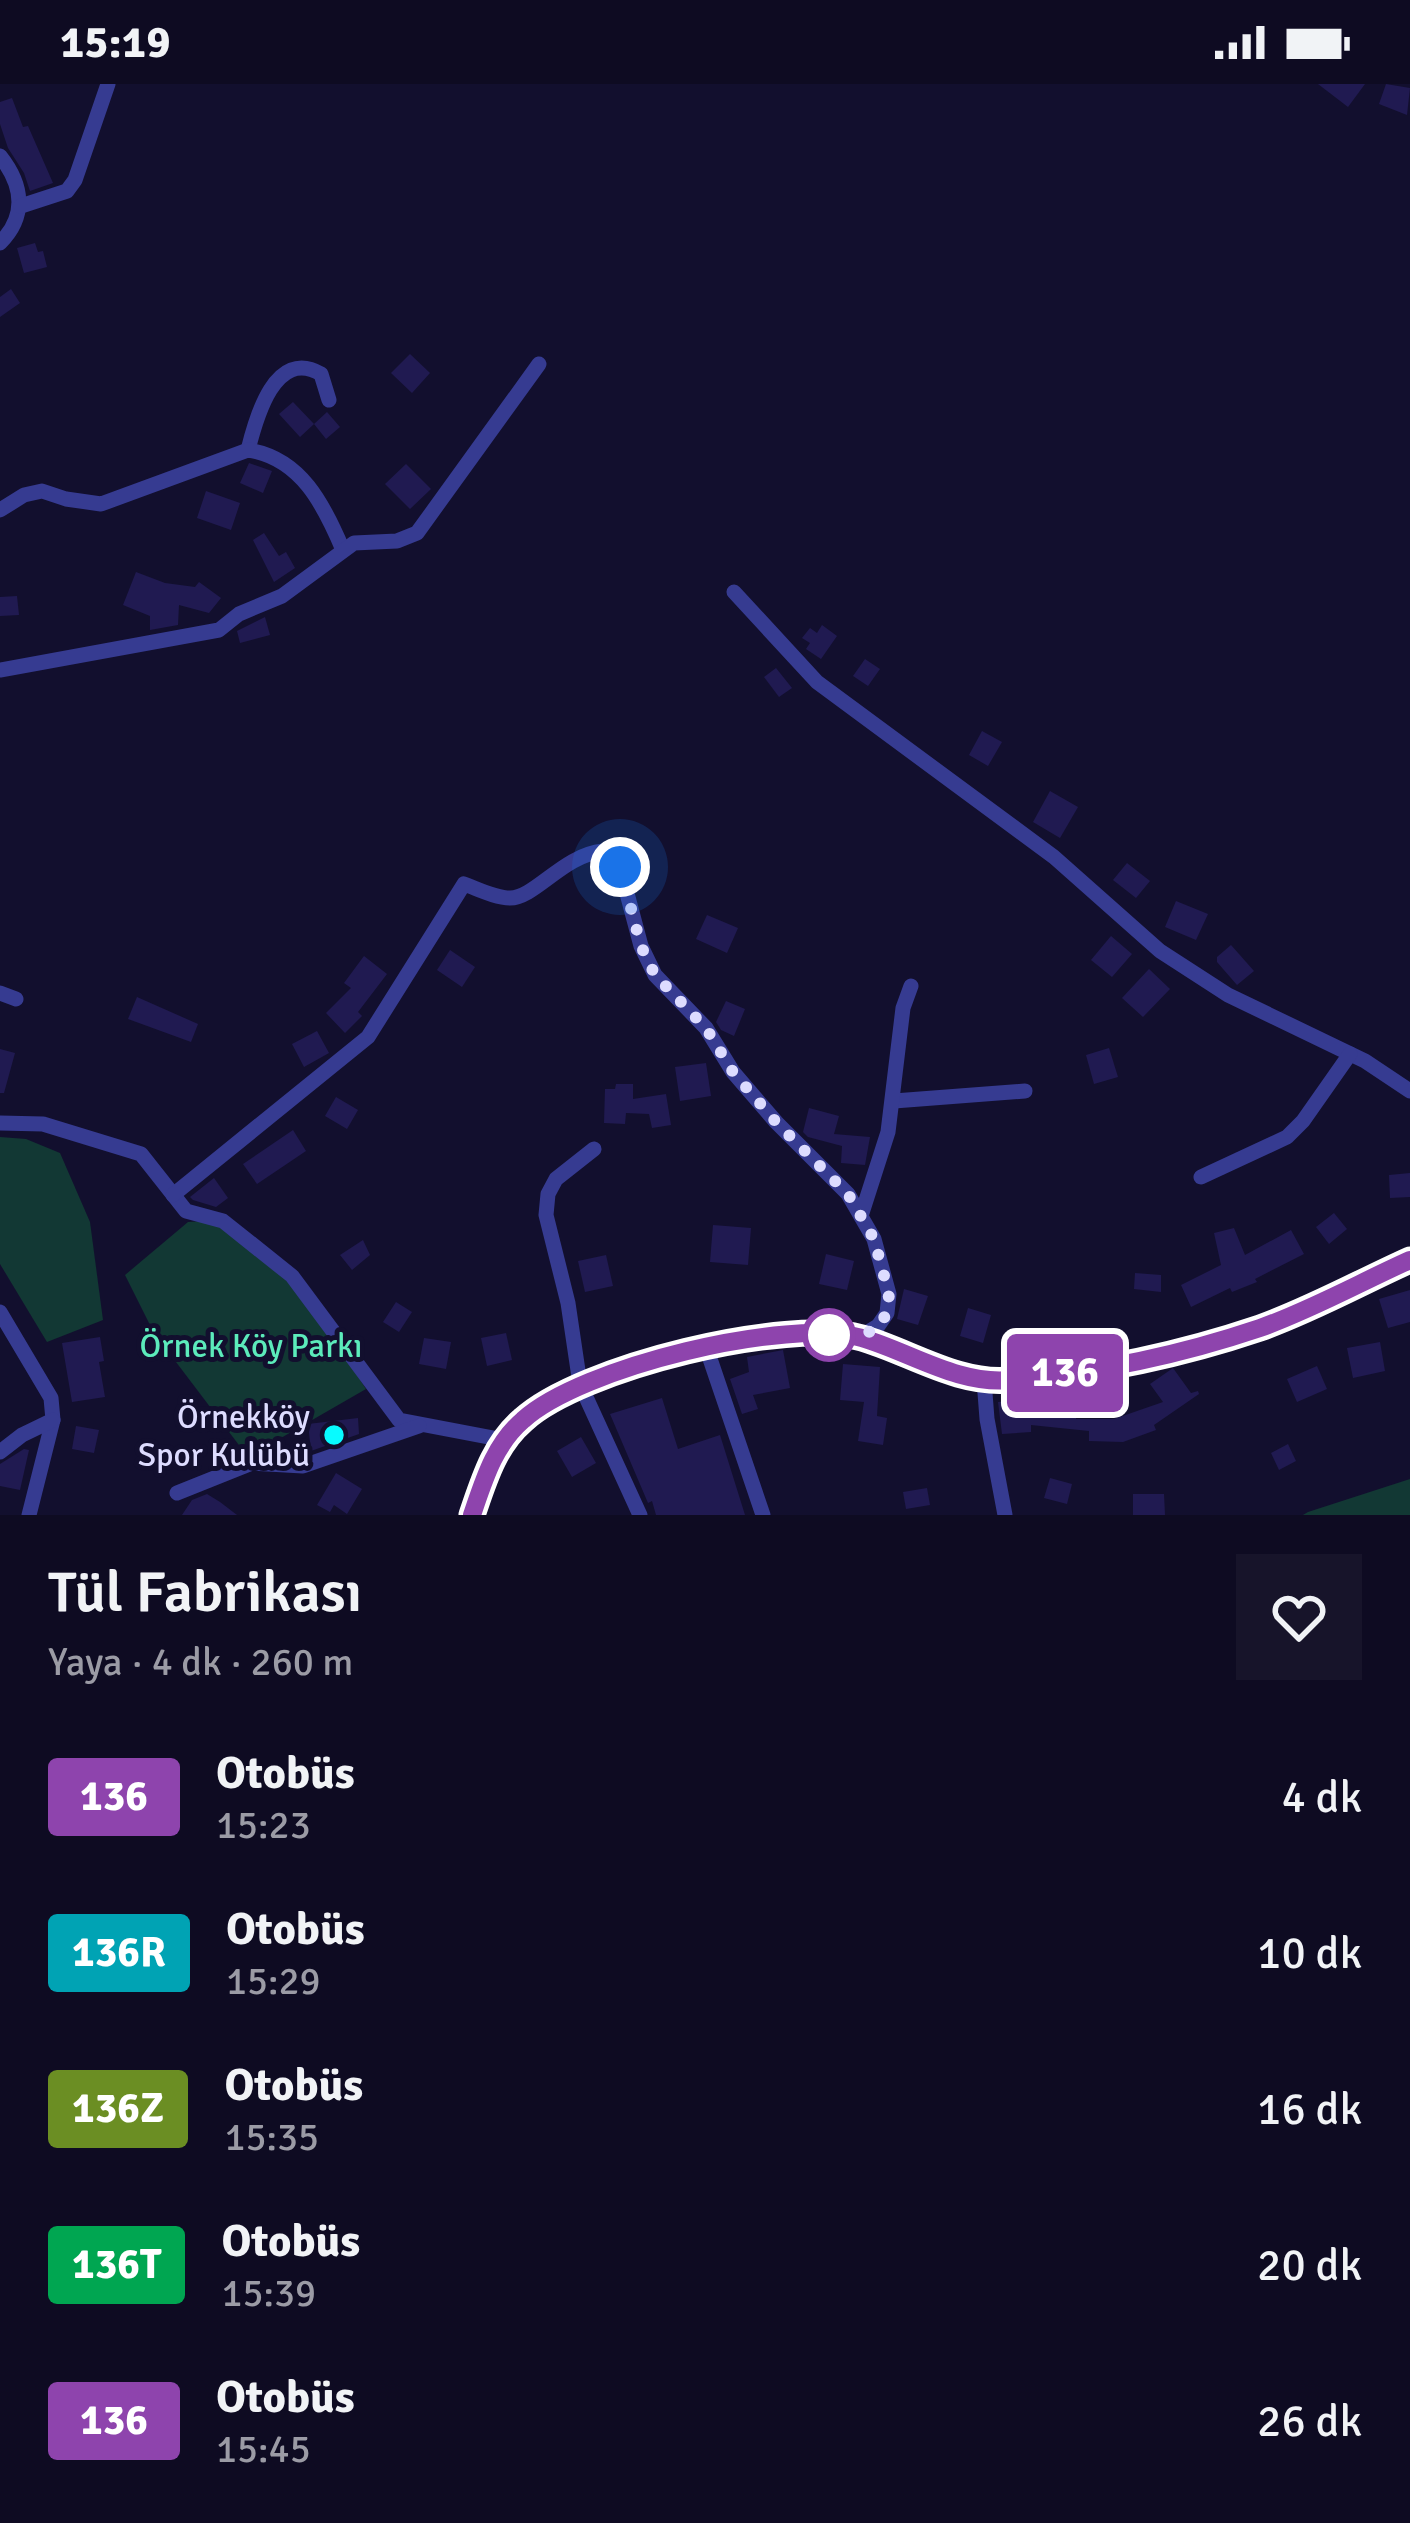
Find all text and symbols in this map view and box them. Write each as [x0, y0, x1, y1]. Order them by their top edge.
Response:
text: 15:19 [60, 15, 170, 70]
your location [590, 837, 650, 897]
unlabelled marker [804, 1310, 854, 1360]
park label: Örnek Köy Parkı [140, 1326, 362, 1367]
line badge: 136 [996, 1334, 1134, 1412]
text: 136 [1031, 1347, 1099, 1398]
place label: Örnekköy Spor Kulübü [138, 1397, 311, 1476]
marker: Örnekköy Spor Kulübü [321, 1422, 347, 1448]
button: heart [1236, 1554, 1362, 1680]
text: Tül Fabrikası [48, 1557, 362, 1628]
text: Yaya · 4 dk · 260 m [48, 1638, 353, 1686]
text: Otobüs [216, 1746, 355, 1801]
text: 4 dk [1281, 1770, 1362, 1825]
text: 136 [80, 1771, 148, 1822]
text: 15:23 [216, 1801, 311, 1849]
text: Otobüs [226, 1902, 365, 1957]
text: 10 dk [1257, 1926, 1362, 1981]
text: 136R [72, 1927, 166, 1978]
text: 15:29 [226, 1957, 321, 2005]
text: Otobüs [224, 2058, 363, 2113]
text: 16 dk [1257, 2082, 1362, 2137]
text: 136Z [72, 2083, 164, 2134]
text: 15:35 [224, 2113, 319, 2161]
text: Otobüs [221, 2214, 360, 2269]
text: 20 dk [1257, 2238, 1362, 2293]
text: 136T [72, 2239, 161, 2290]
text: 15:39 [221, 2269, 316, 2317]
text: Otobüs [216, 2370, 355, 2425]
text: 26 dk [1257, 2394, 1362, 2449]
text: 136 [80, 2395, 148, 2446]
text: 15:45 [216, 2425, 311, 2473]

